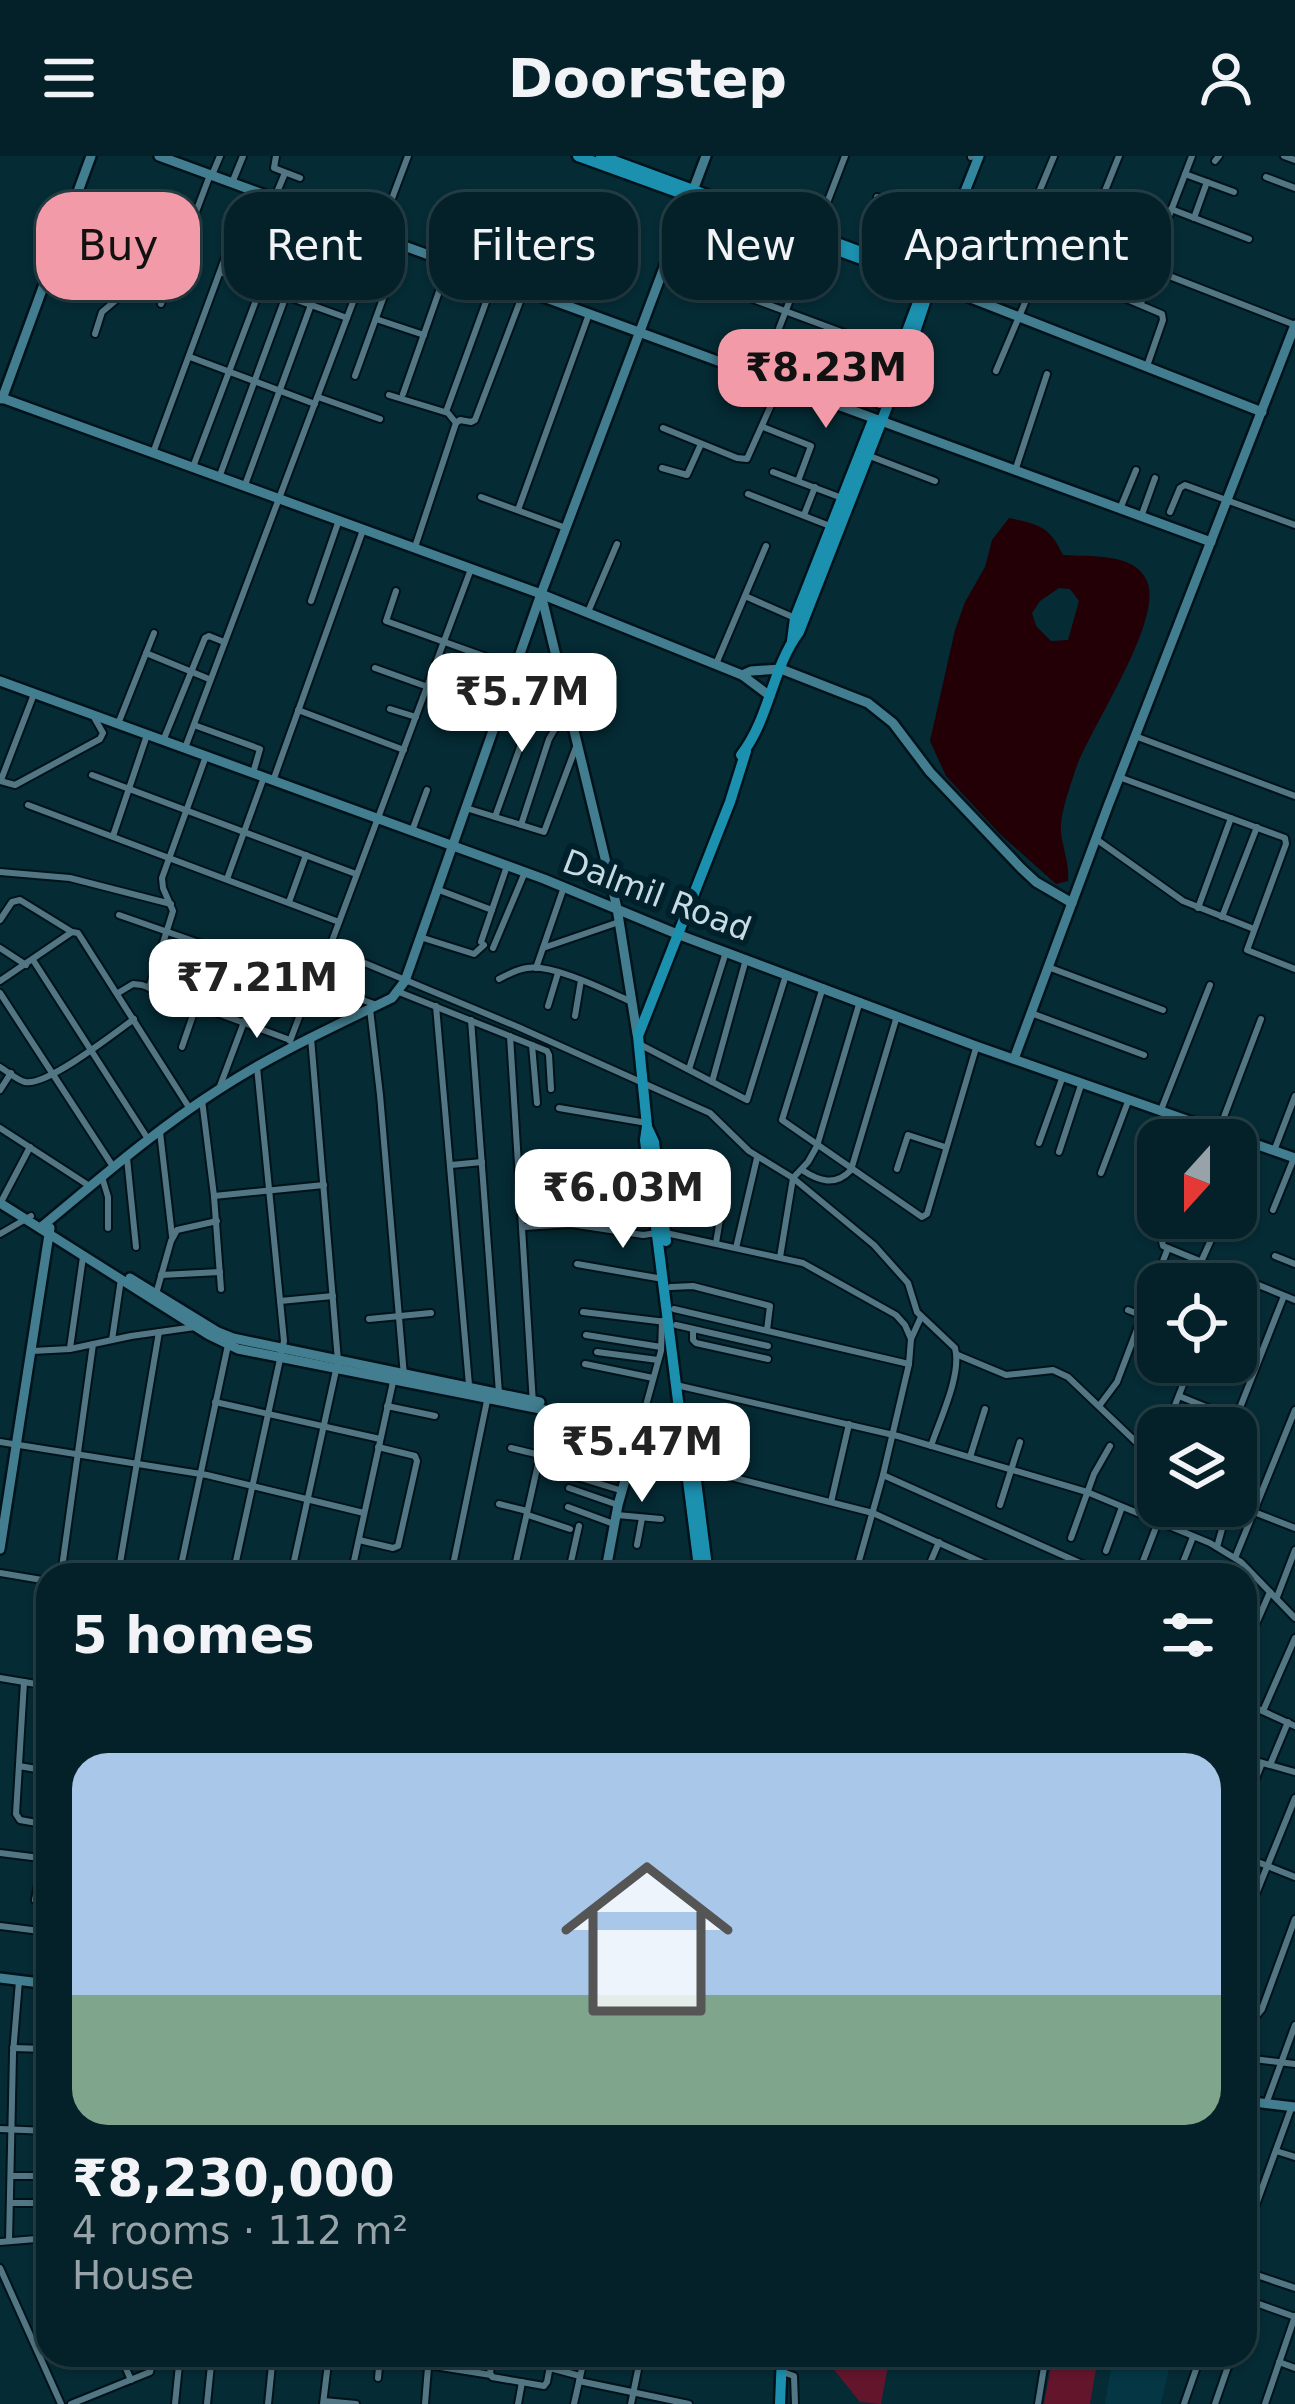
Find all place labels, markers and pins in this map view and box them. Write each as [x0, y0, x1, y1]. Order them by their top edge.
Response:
pin: ₹8.23M [728, 329, 924, 431]
pin: ₹5.7M [438, 653, 606, 755]
pin: ₹7.21M [159, 939, 355, 1041]
pin: ₹6.03M [525, 1149, 721, 1251]
pin: ₹5.47M [544, 1403, 740, 1505]

